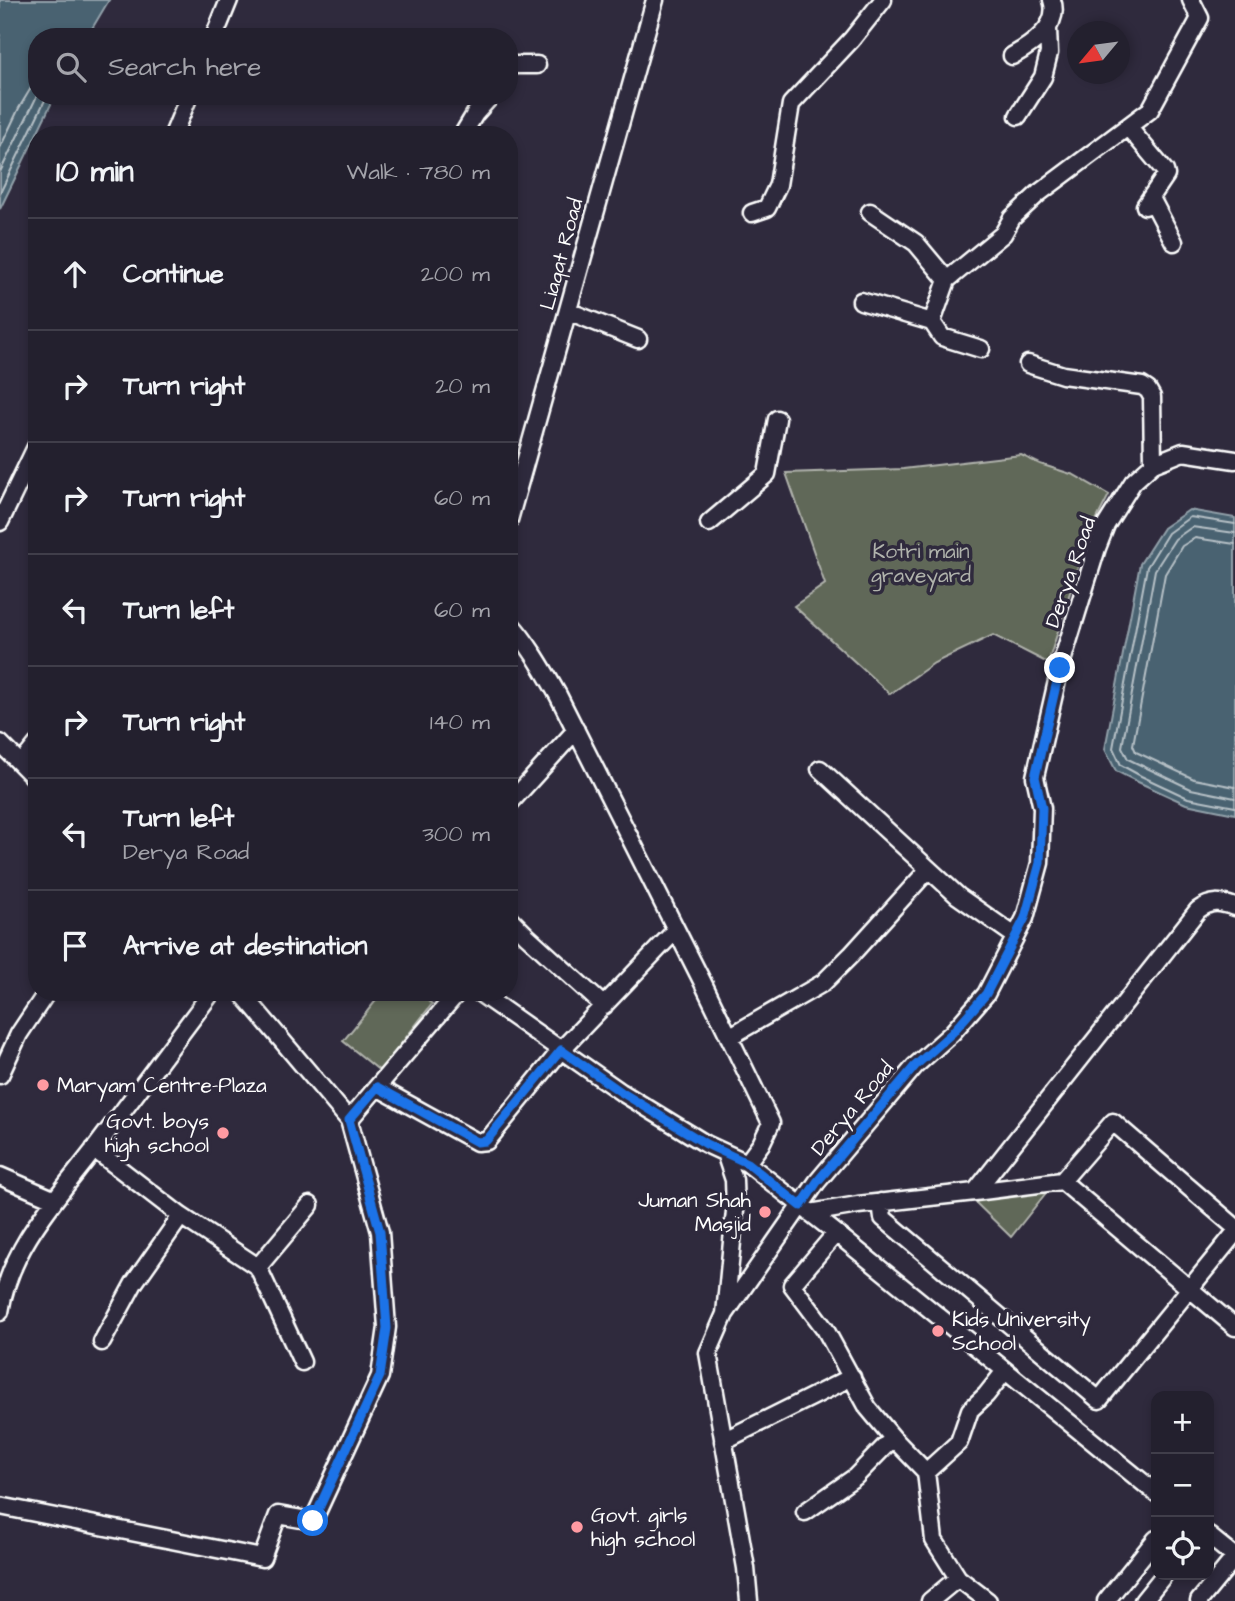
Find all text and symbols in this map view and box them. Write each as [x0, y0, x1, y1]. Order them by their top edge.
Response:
north arrow [1067, 21, 1130, 84]
search box [28, 28, 518, 105]
icon: search [52, 48, 90, 86]
text: Search here [108, 49, 261, 85]
text: 10 min [56, 151, 134, 193]
text: Walk · 780 m [347, 156, 490, 188]
street label: Liaqat Road [533, 195, 590, 313]
icon: ahead [56, 255, 94, 293]
text: Continue [123, 256, 224, 292]
text: 200 m [421, 258, 490, 290]
icon: right [56, 367, 94, 405]
text: Turn right [123, 368, 245, 404]
text: 20 m [435, 370, 490, 402]
icon: right [56, 479, 94, 517]
text: Turn right [123, 480, 245, 516]
text: 60 m [434, 482, 490, 514]
street label: Derya Road [1038, 513, 1105, 632]
park label: Kotri main graveyard [871, 537, 971, 592]
icon: left [56, 591, 94, 629]
text: Turn left [123, 592, 234, 628]
text: 60 m [434, 594, 490, 626]
route end [1044, 652, 1075, 683]
icon: right [56, 703, 94, 741]
text: Turn right [123, 704, 245, 740]
text: 140 m [430, 706, 490, 738]
text: Turn left [123, 800, 234, 836]
icon: left [56, 815, 94, 853]
text: 300 m [422, 818, 490, 850]
text: Derya Road [123, 836, 249, 868]
icon: arrive [56, 927, 94, 965]
text: Arrive at destination [123, 928, 368, 964]
street label: Derya Road [804, 1055, 902, 1163]
place label: Maryam Centre-Plaza [57, 1071, 267, 1102]
marker: Maryam Centre-Plaza [35, 1077, 51, 1093]
place label: Govt. boys high school [105, 1107, 209, 1162]
marker: Govt. boys high school [215, 1125, 231, 1141]
place label: Juman Shah Masjid [638, 1186, 752, 1239]
marker: Juman Shah Masjid [757, 1204, 773, 1220]
place label: Kids University School [952, 1305, 1091, 1358]
marker: Kids University School [930, 1323, 946, 1339]
map controls [1151, 1391, 1214, 1580]
button: + [1151, 1391, 1214, 1454]
button: − [1151, 1454, 1214, 1517]
place label: Govt. girls high school [591, 1501, 695, 1556]
route start [297, 1505, 328, 1536]
button: locate [1151, 1517, 1214, 1580]
marker: Govt. girls high school [569, 1519, 585, 1535]

